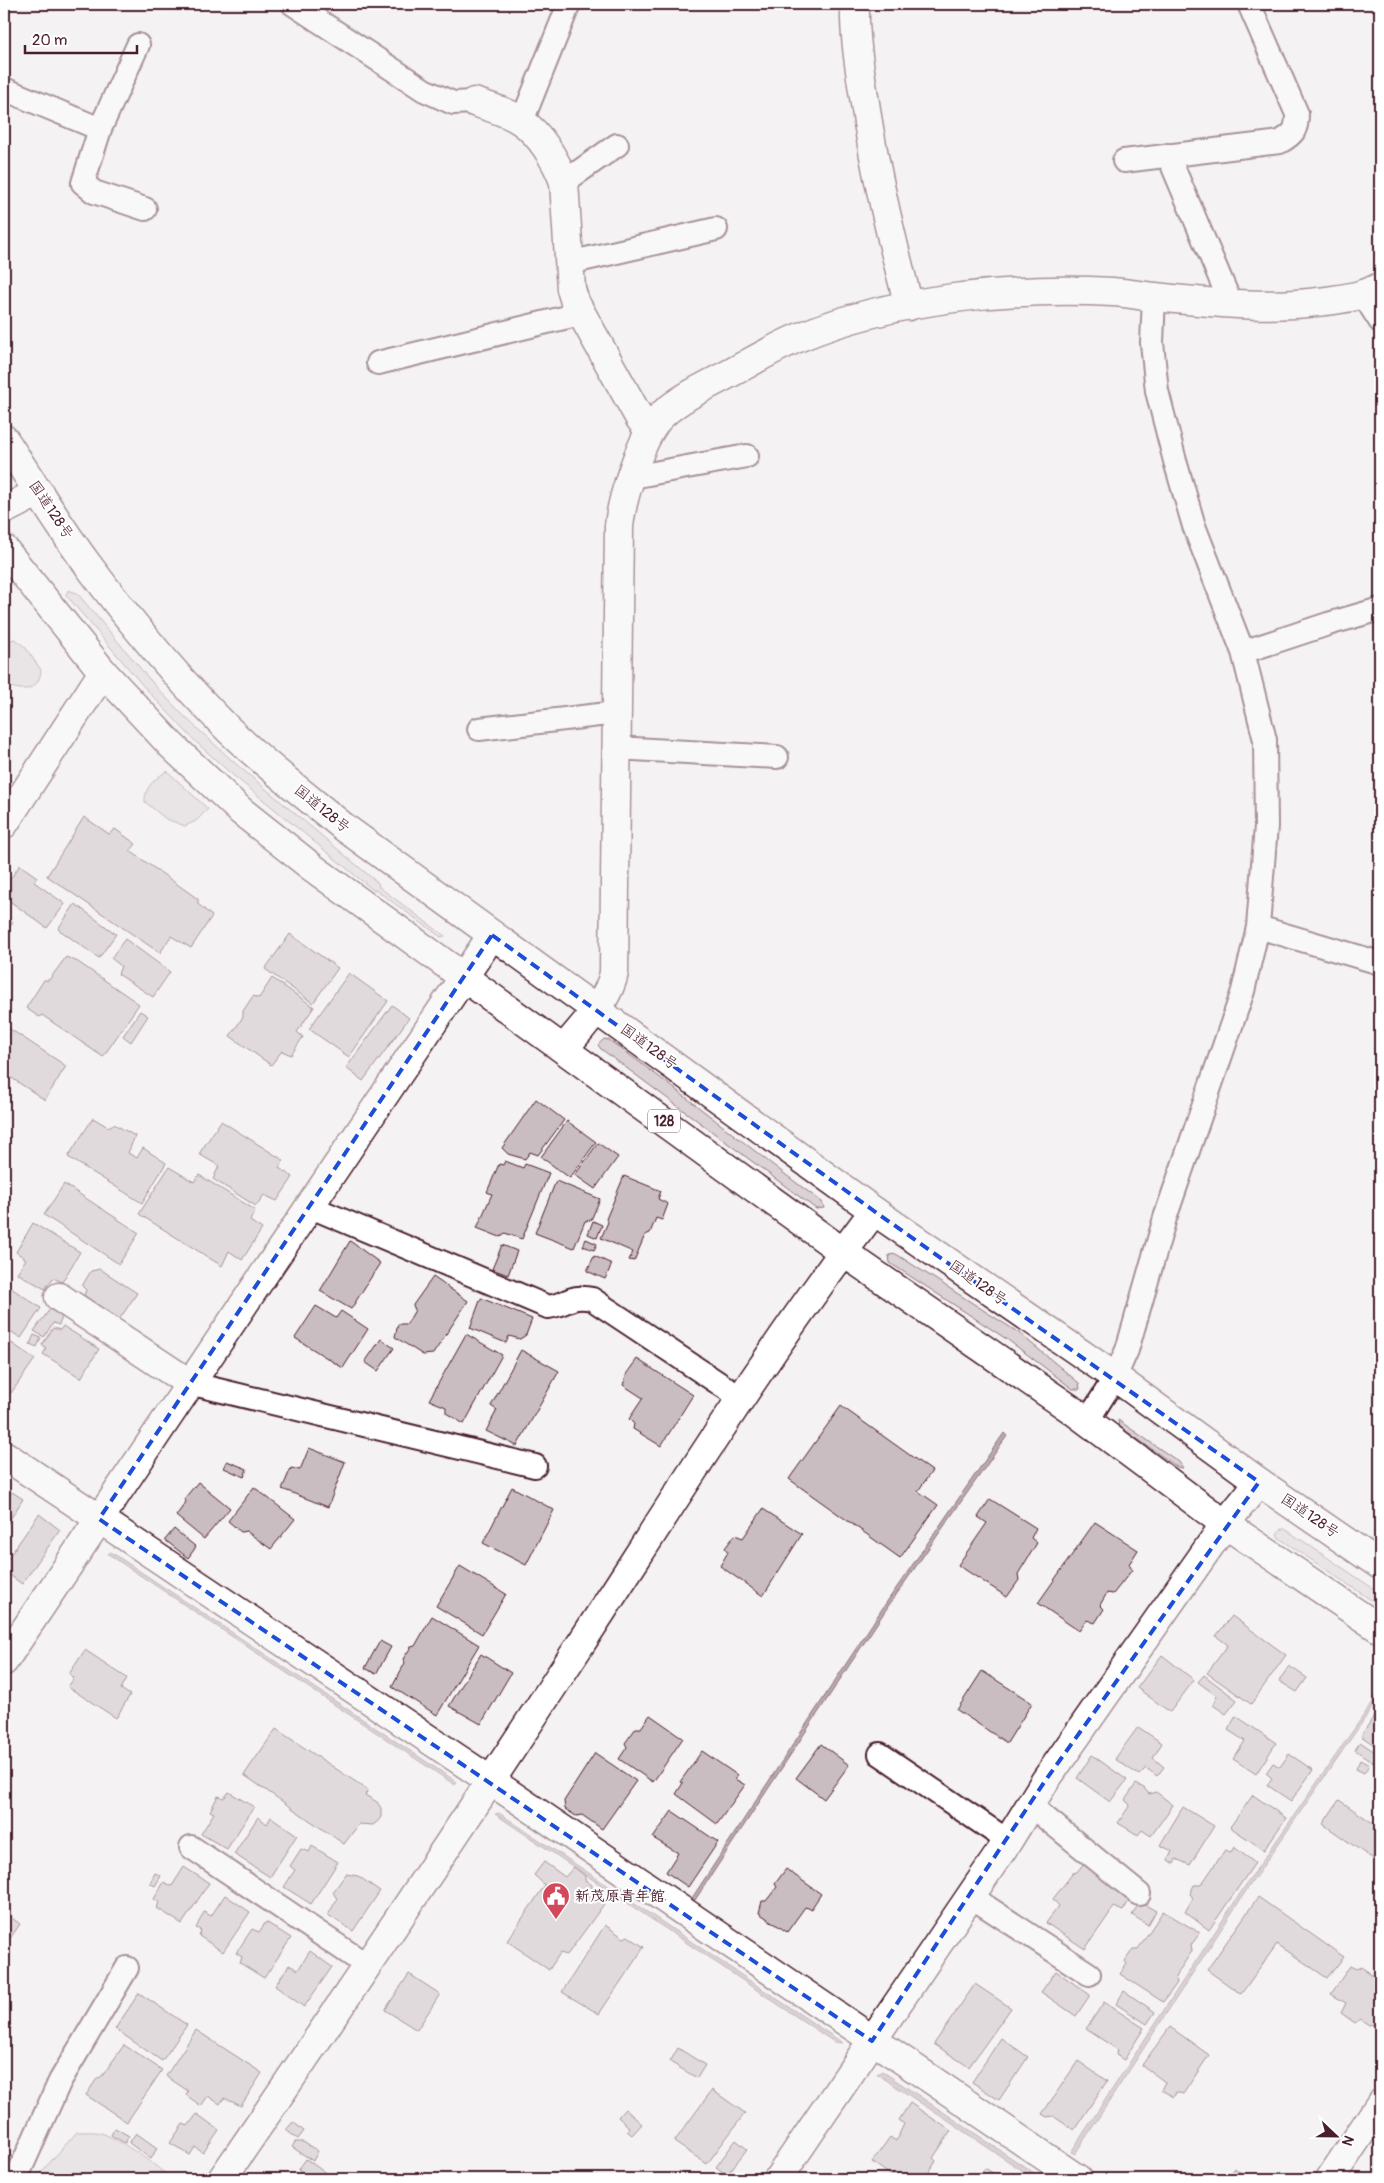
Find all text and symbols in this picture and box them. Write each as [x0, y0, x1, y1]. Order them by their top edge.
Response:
scale bar [25, 22, 138, 54]
text: 20 m [32, 31, 67, 50]
street label: 国道128号 [24, 477, 78, 543]
street label: 国道128号 [290, 781, 354, 837]
street label: 国道128号 [616, 1020, 682, 1074]
road number: 128 [648, 1110, 680, 1132]
street label: 国道128号 [945, 1256, 1011, 1310]
street label: 国道128号 [1277, 1489, 1343, 1543]
public building icon: 新茂原青年館 [541, 1881, 571, 1920]
place label: 新茂原青年館 [575, 1887, 665, 1906]
north arrow [1312, 2110, 1362, 2160]
text: N [1338, 2133, 1357, 2148]

